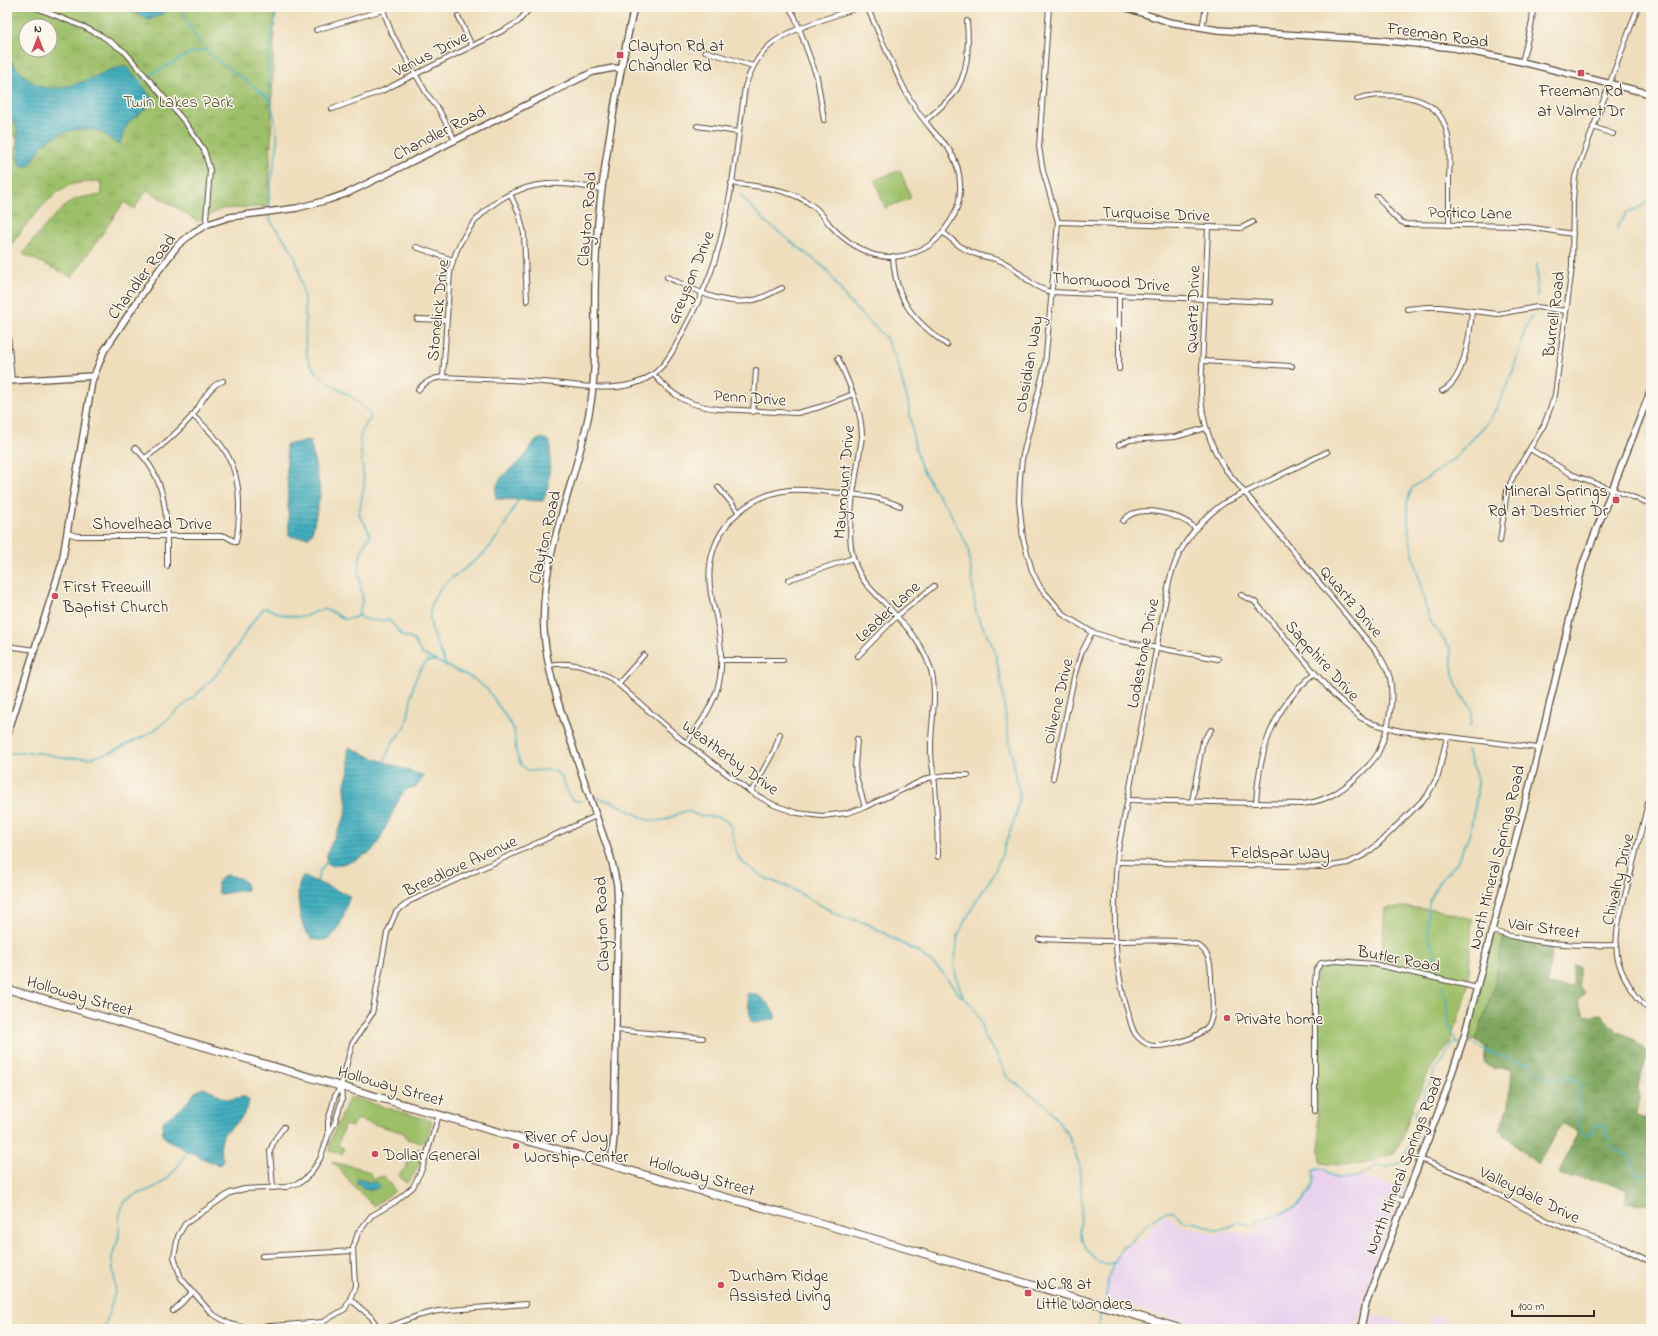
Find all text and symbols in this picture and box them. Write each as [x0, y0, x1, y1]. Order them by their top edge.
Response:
street label: Freeman Road [1384, 16, 1491, 55]
north arrow [18, 18, 58, 58]
text: N [34, 21, 42, 37]
street label: Venus Drive [388, 24, 473, 85]
place label: Clayton Rd at Chandler Rd [628, 34, 724, 79]
marker: Clayton Rd at Chandler Rd [615, 50, 625, 60]
marker: Freeman Rd at Valmet Dr [1576, 68, 1586, 78]
place label: Freeman Rd at Valmet Dr [1537, 79, 1626, 124]
park label: Twin Lakes Park [123, 90, 233, 115]
street label: Chandler Road [389, 99, 491, 168]
street label: Clayton Road [571, 170, 605, 268]
street label: Turquoise Drive [1101, 200, 1211, 229]
street label: Portico Lane [1428, 200, 1512, 227]
street label: Greyson Drive [661, 227, 723, 328]
street label: Chandler Road [102, 229, 183, 325]
street label: Stonelick Drive [421, 258, 456, 362]
street label: Quartz Drive [1179, 264, 1208, 353]
street label: Thornwood Drive [1051, 266, 1171, 299]
street label: Burrell Road [1537, 269, 1572, 359]
street label: Obsidian Way [1009, 314, 1051, 415]
street label: Penn Drive [713, 383, 788, 414]
street label: Maymount Drive [827, 424, 863, 540]
place label: Mineral Springs Rd at Destrier Dr [1488, 479, 1609, 524]
street label: Clayton Road [523, 488, 569, 587]
marker: Mineral Springs Rd at Destrier Dr [1611, 495, 1621, 505]
street label: Shovelhead Drive [92, 512, 212, 537]
street label: Quartz Drive [1313, 560, 1389, 644]
place label: First Freewill Baptist Church [62, 575, 168, 620]
street label: Leader Lane [850, 575, 927, 649]
marker: First Freewill Baptist Church [50, 591, 60, 601]
street label: Lodestone Drive [1121, 596, 1166, 710]
street label: Sapphire Drive [1279, 615, 1366, 707]
street label: Oilvene Drive [1036, 656, 1081, 747]
street label: Weatherby Drive [676, 714, 784, 803]
street label: North Mineral Springs Road [1462, 762, 1534, 953]
street label: Breedlove Avenue [399, 829, 522, 904]
street label: Chivalry Drive [1596, 831, 1642, 928]
street label: Feldspar Way [1229, 841, 1330, 867]
street label: Clayton Road [588, 876, 618, 972]
street label: Vair Street [1505, 911, 1582, 946]
street label: Butler Road [1354, 939, 1443, 980]
street label: Holloway Street [23, 969, 136, 1025]
place label: Private home [1235, 1007, 1324, 1032]
marker: Private home [1222, 1013, 1232, 1023]
street label: Holloway Street [334, 1059, 447, 1115]
street label: North Mineral Springs Road [1359, 1072, 1452, 1259]
place label: River of Joy Worship Center [524, 1125, 629, 1170]
marker: River of Joy Worship Center [511, 1141, 521, 1151]
place label: Dollar General [382, 1143, 480, 1168]
marker: Dollar General [370, 1149, 380, 1159]
street label: Holloway Street [645, 1149, 758, 1205]
street label: Valleydale Drive [1473, 1160, 1584, 1232]
place label: Durham Ridge Assisted Living [728, 1264, 831, 1311]
place label: NC 98 at Little Wonders [1036, 1272, 1133, 1317]
marker: Durham Ridge Assisted Living [716, 1280, 726, 1290]
marker: NC 98 at Little Wonders [1023, 1288, 1033, 1298]
scale bar [1512, 1292, 1594, 1318]
text: 100 m [1518, 1298, 1545, 1316]

